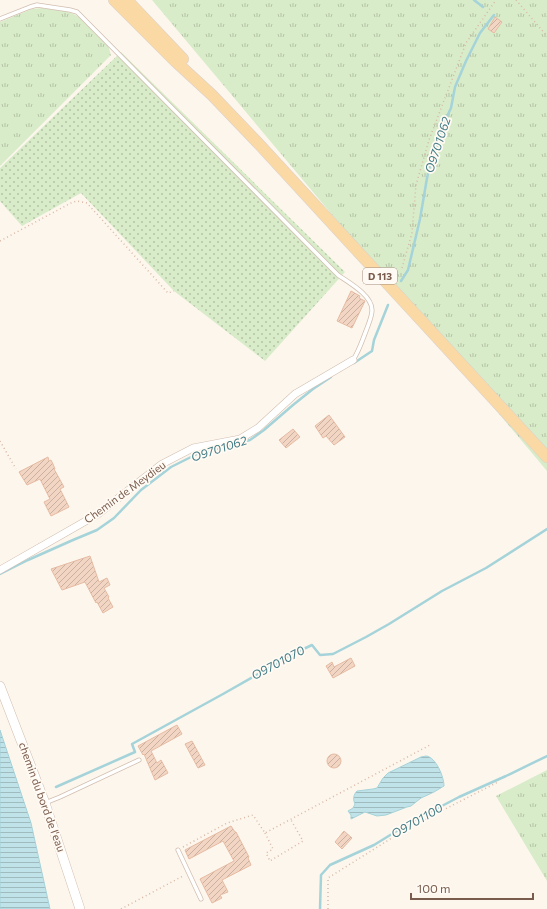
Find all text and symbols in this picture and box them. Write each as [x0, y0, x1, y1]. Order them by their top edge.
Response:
water label: O9701062 [421, 115, 453, 174]
road number: D 113 [363, 268, 397, 284]
water label: O9701062 [189, 432, 249, 464]
street label: Chemin de Meydieu [81, 458, 168, 526]
water label: O9701070 [249, 642, 307, 682]
street label: chemin du bord de l'eau [17, 740, 68, 853]
water label: O9701100 [388, 800, 445, 840]
scale bar [411, 875, 533, 901]
text: 100 m [417, 881, 451, 895]

